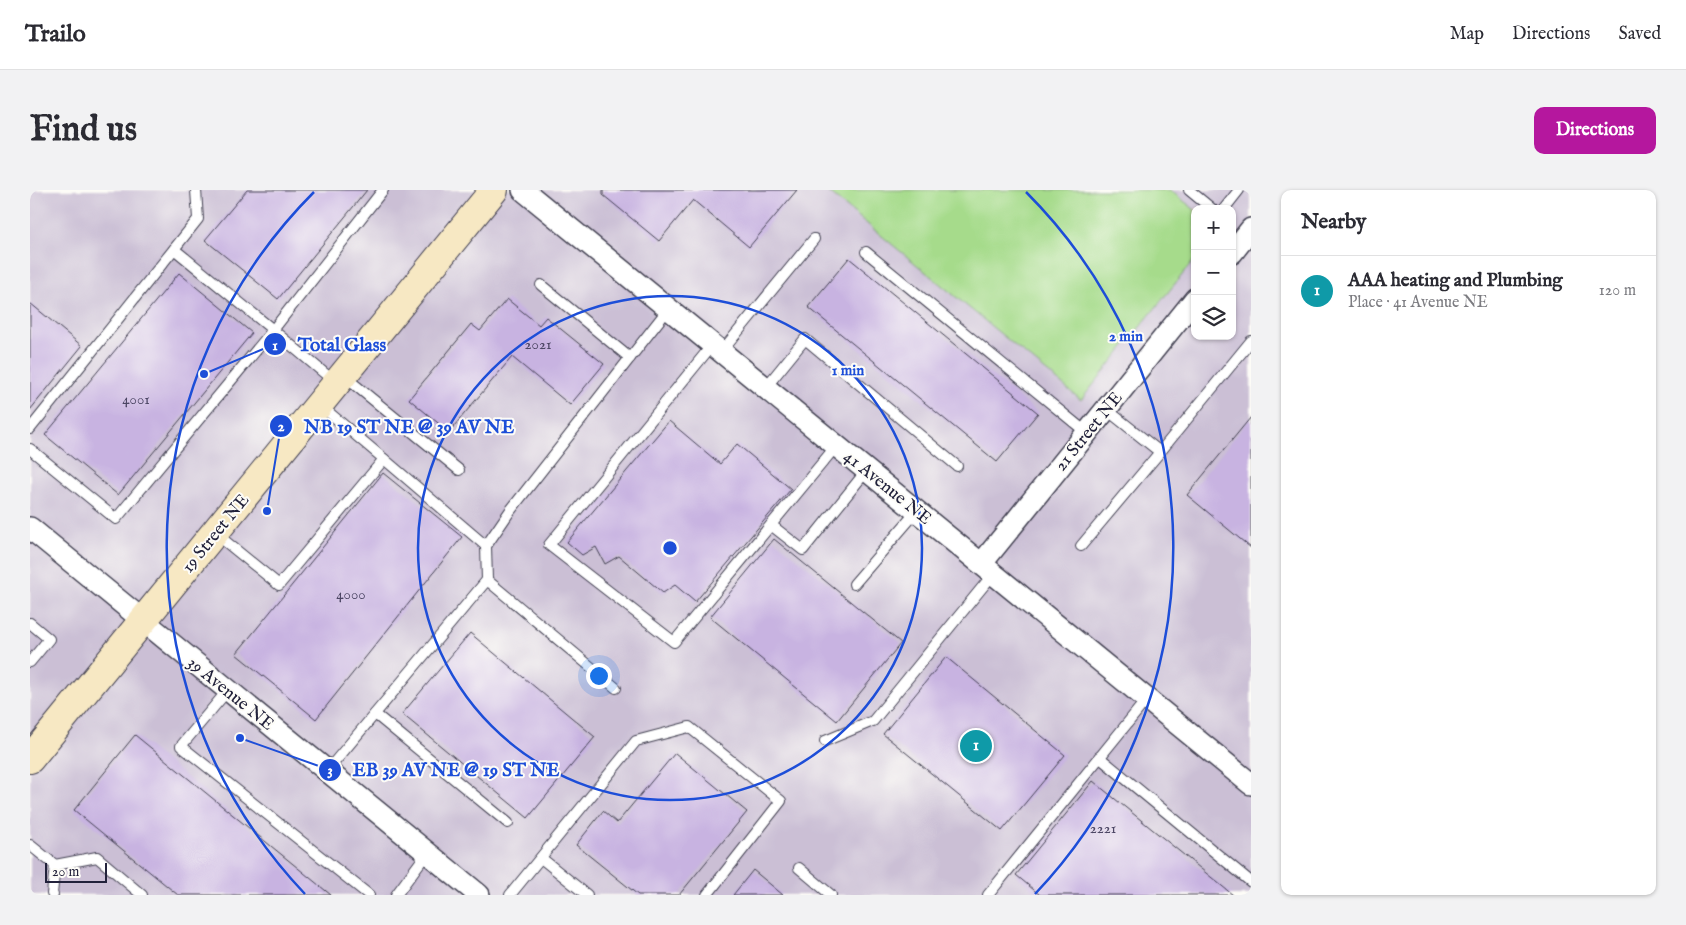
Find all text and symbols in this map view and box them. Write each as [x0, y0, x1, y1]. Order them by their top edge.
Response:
text: Trailo [25, 19, 86, 50]
text: Map [1450, 23, 1484, 46]
text: Directions [1512, 23, 1590, 46]
text: Saved [1618, 23, 1661, 46]
button: Directions [1534, 107, 1656, 154]
text: Find us [30, 108, 137, 153]
map controls [1191, 205, 1236, 340]
button: + [1191, 205, 1236, 250]
text: Nearby [1301, 209, 1366, 236]
button: − [1191, 250, 1236, 295]
text: AAA heating and Plumbing [1348, 269, 1563, 293]
text: 1 [1314, 281, 1320, 301]
text: 120 m [1599, 281, 1636, 301]
text: Place · 41 Avenue NE [1348, 293, 1488, 313]
button: layers [1191, 295, 1236, 340]
callout: Total Glass [263, 327, 396, 361]
text: 2 min [1109, 327, 1143, 346]
text: Total Glass [297, 334, 386, 358]
house number: 2021 [524, 335, 552, 354]
text: 1 [272, 336, 278, 355]
text: 1 min [832, 361, 864, 380]
street label: 21 Street NE [1050, 387, 1128, 476]
house number: 4001 [122, 390, 150, 409]
callout: NB 19 ST NE @ 39 AV NE [269, 409, 524, 443]
text: NB 19 ST NE @ 39 AV NE [303, 416, 514, 440]
text: 2 [277, 417, 285, 436]
street label: 41 Avenue NE [838, 446, 936, 531]
street label: 19 Street NE [177, 490, 255, 578]
centre of rings [661, 539, 679, 557]
house number: 4000 [336, 585, 366, 604]
street label: 39 Avenue NE [182, 652, 278, 736]
your location [586, 663, 612, 689]
pin: 1 [960, 727, 992, 765]
callout: EB 39 AV NE @ 19 ST NE [318, 753, 570, 787]
text: EB 39 AV NE @ 19 ST NE [353, 759, 560, 783]
text: 3 [327, 761, 333, 780]
house number: 2221 [1090, 819, 1116, 838]
scale bar [45, 860, 108, 883]
text: 20 m [52, 863, 79, 881]

